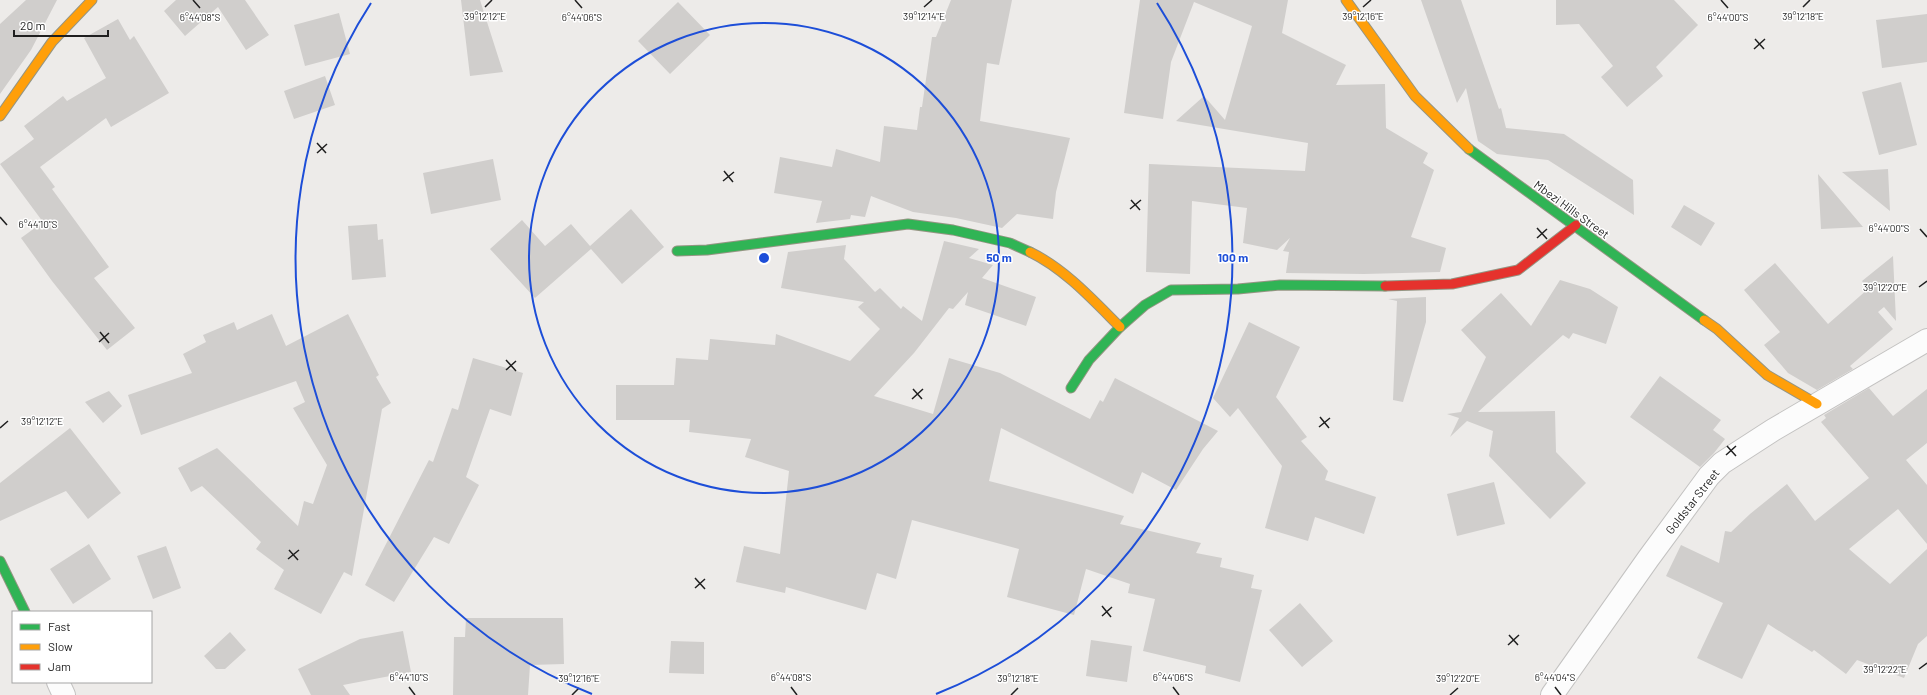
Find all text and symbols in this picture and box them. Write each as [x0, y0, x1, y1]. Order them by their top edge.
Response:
text: 39°12'12"E [464, 10, 506, 22]
text: 39°12'14"E [903, 10, 945, 22]
text: 39°12'16"E [1342, 10, 1384, 22]
text: 39°12'18"E [1782, 10, 1824, 22]
text: 6°44'08"S [180, 11, 220, 23]
text: 6°44'06"S [562, 11, 602, 23]
text: 6°44'00"S [1708, 11, 1749, 23]
scale bar [14, 12, 108, 38]
text: 20 m [20, 18, 46, 32]
street label: Mbezi Hills Street [1532, 177, 1612, 241]
text: 6°44'10"S [19, 218, 58, 230]
text: 6°44'00"S [1869, 222, 1910, 234]
text: 50 m [986, 250, 1012, 264]
text: 100 m [1218, 250, 1248, 264]
centre of rings [757, 251, 771, 265]
text: 39°12'20"E [1863, 281, 1907, 293]
text: 39°12'12"E [21, 415, 63, 427]
street label: Goldstar Street [1662, 466, 1722, 536]
legend [12, 611, 152, 683]
text: Fast [48, 619, 71, 633]
text: Slow [48, 639, 73, 653]
text: Jam [48, 659, 71, 673]
text: 39°12'22"E [1863, 663, 1907, 675]
text: 6°44'10"S [390, 671, 429, 683]
text: 6°44'08"S [771, 671, 811, 683]
text: 6°44'06"S [1153, 671, 1193, 683]
text: 6°44'04"S [1535, 671, 1575, 683]
text: 39°12'16"E [558, 672, 600, 684]
text: 39°12'18"E [997, 672, 1039, 684]
text: 39°12'20"E [1436, 672, 1480, 684]

